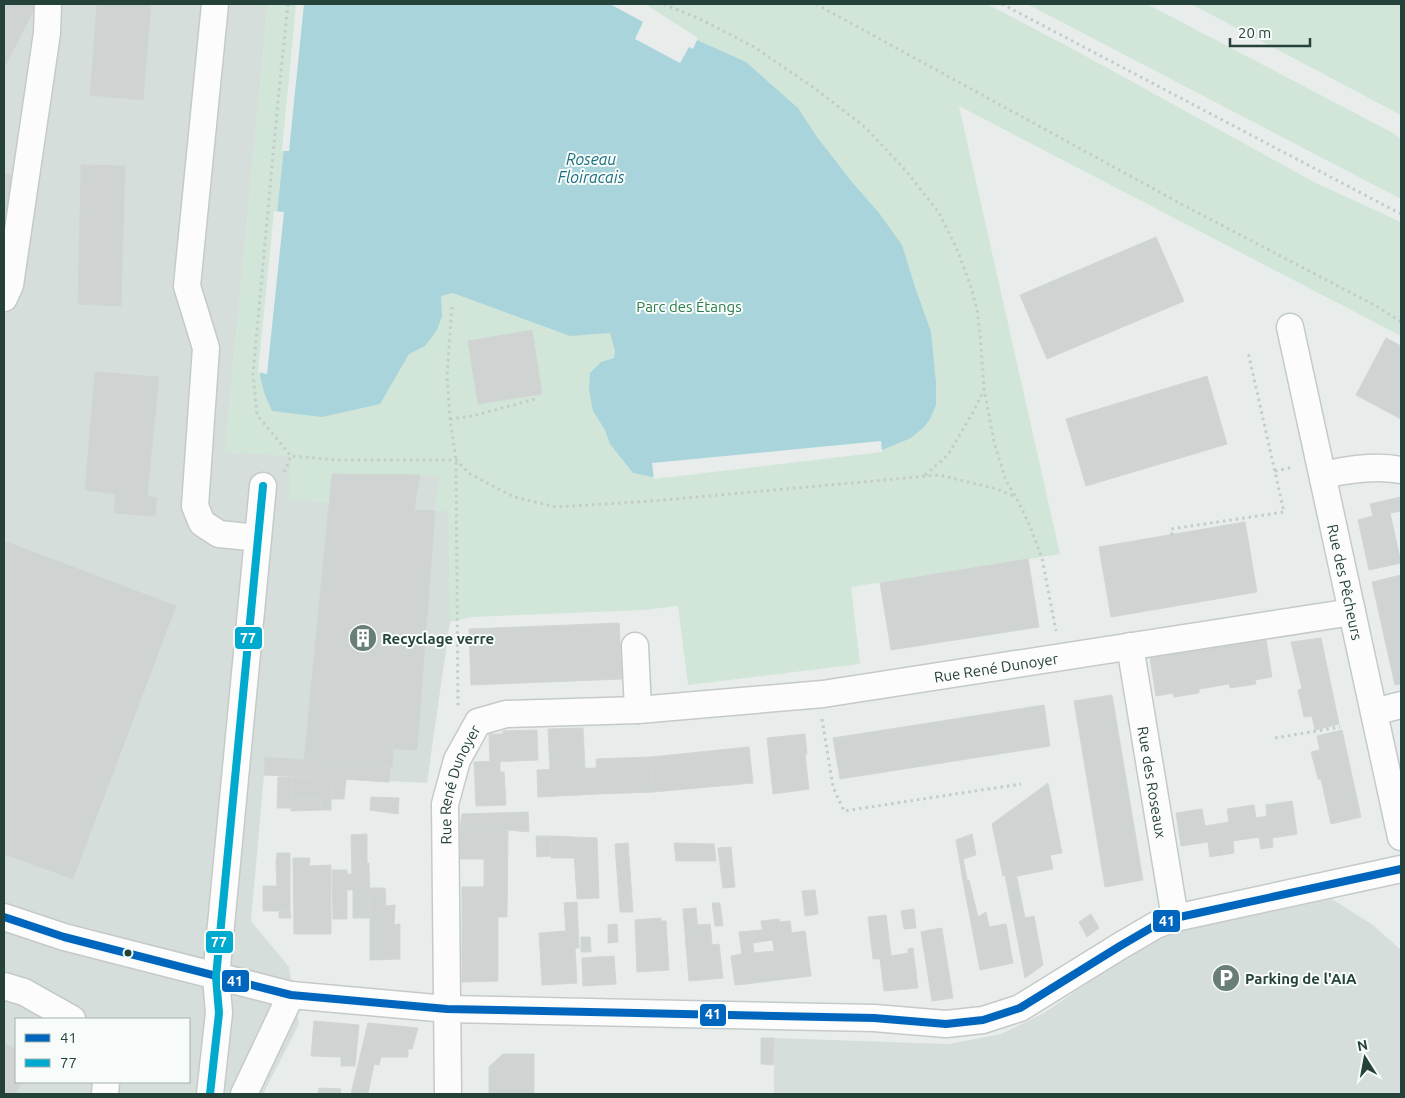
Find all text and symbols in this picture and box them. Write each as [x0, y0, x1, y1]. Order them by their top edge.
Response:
scale bar [1230, 15, 1310, 47]
text: 20 m [1238, 24, 1271, 41]
water label: Roseau Floiracais [558, 150, 625, 186]
park label: Parc des Étangs [636, 298, 742, 315]
street label: Rue des Pêcheurs [1325, 522, 1366, 642]
building icon: Recyclage verre [348, 623, 378, 653]
line badge: 77 [234, 626, 263, 650]
text: 77 [240, 630, 256, 646]
place label: Recyclage verre [382, 630, 494, 647]
street label: Rue René Dunoyer [933, 649, 1060, 685]
street label: Rue René Dunoyer [436, 721, 483, 845]
street label: Rue des Roseaux [1135, 725, 1170, 840]
line badge: 41 [1152, 909, 1181, 933]
text: 41 [1159, 913, 1175, 929]
line badge: 77 [205, 930, 234, 954]
text: 77 [211, 934, 227, 950]
unlabelled marker [123, 948, 133, 958]
parking icon: Parking de l'AIA [1211, 963, 1241, 993]
line badge: 41 [221, 969, 250, 993]
place label: Parking de l'AIA [1245, 970, 1357, 987]
text: 41 [227, 973, 243, 989]
line badge: 41 [699, 1003, 727, 1027]
text: 41 [705, 1006, 721, 1022]
legend [15, 1018, 190, 1083]
text: 41 [60, 1029, 77, 1046]
north arrow [1340, 1033, 1390, 1083]
text: N [1356, 1036, 1369, 1054]
text: 77 [60, 1054, 77, 1071]

